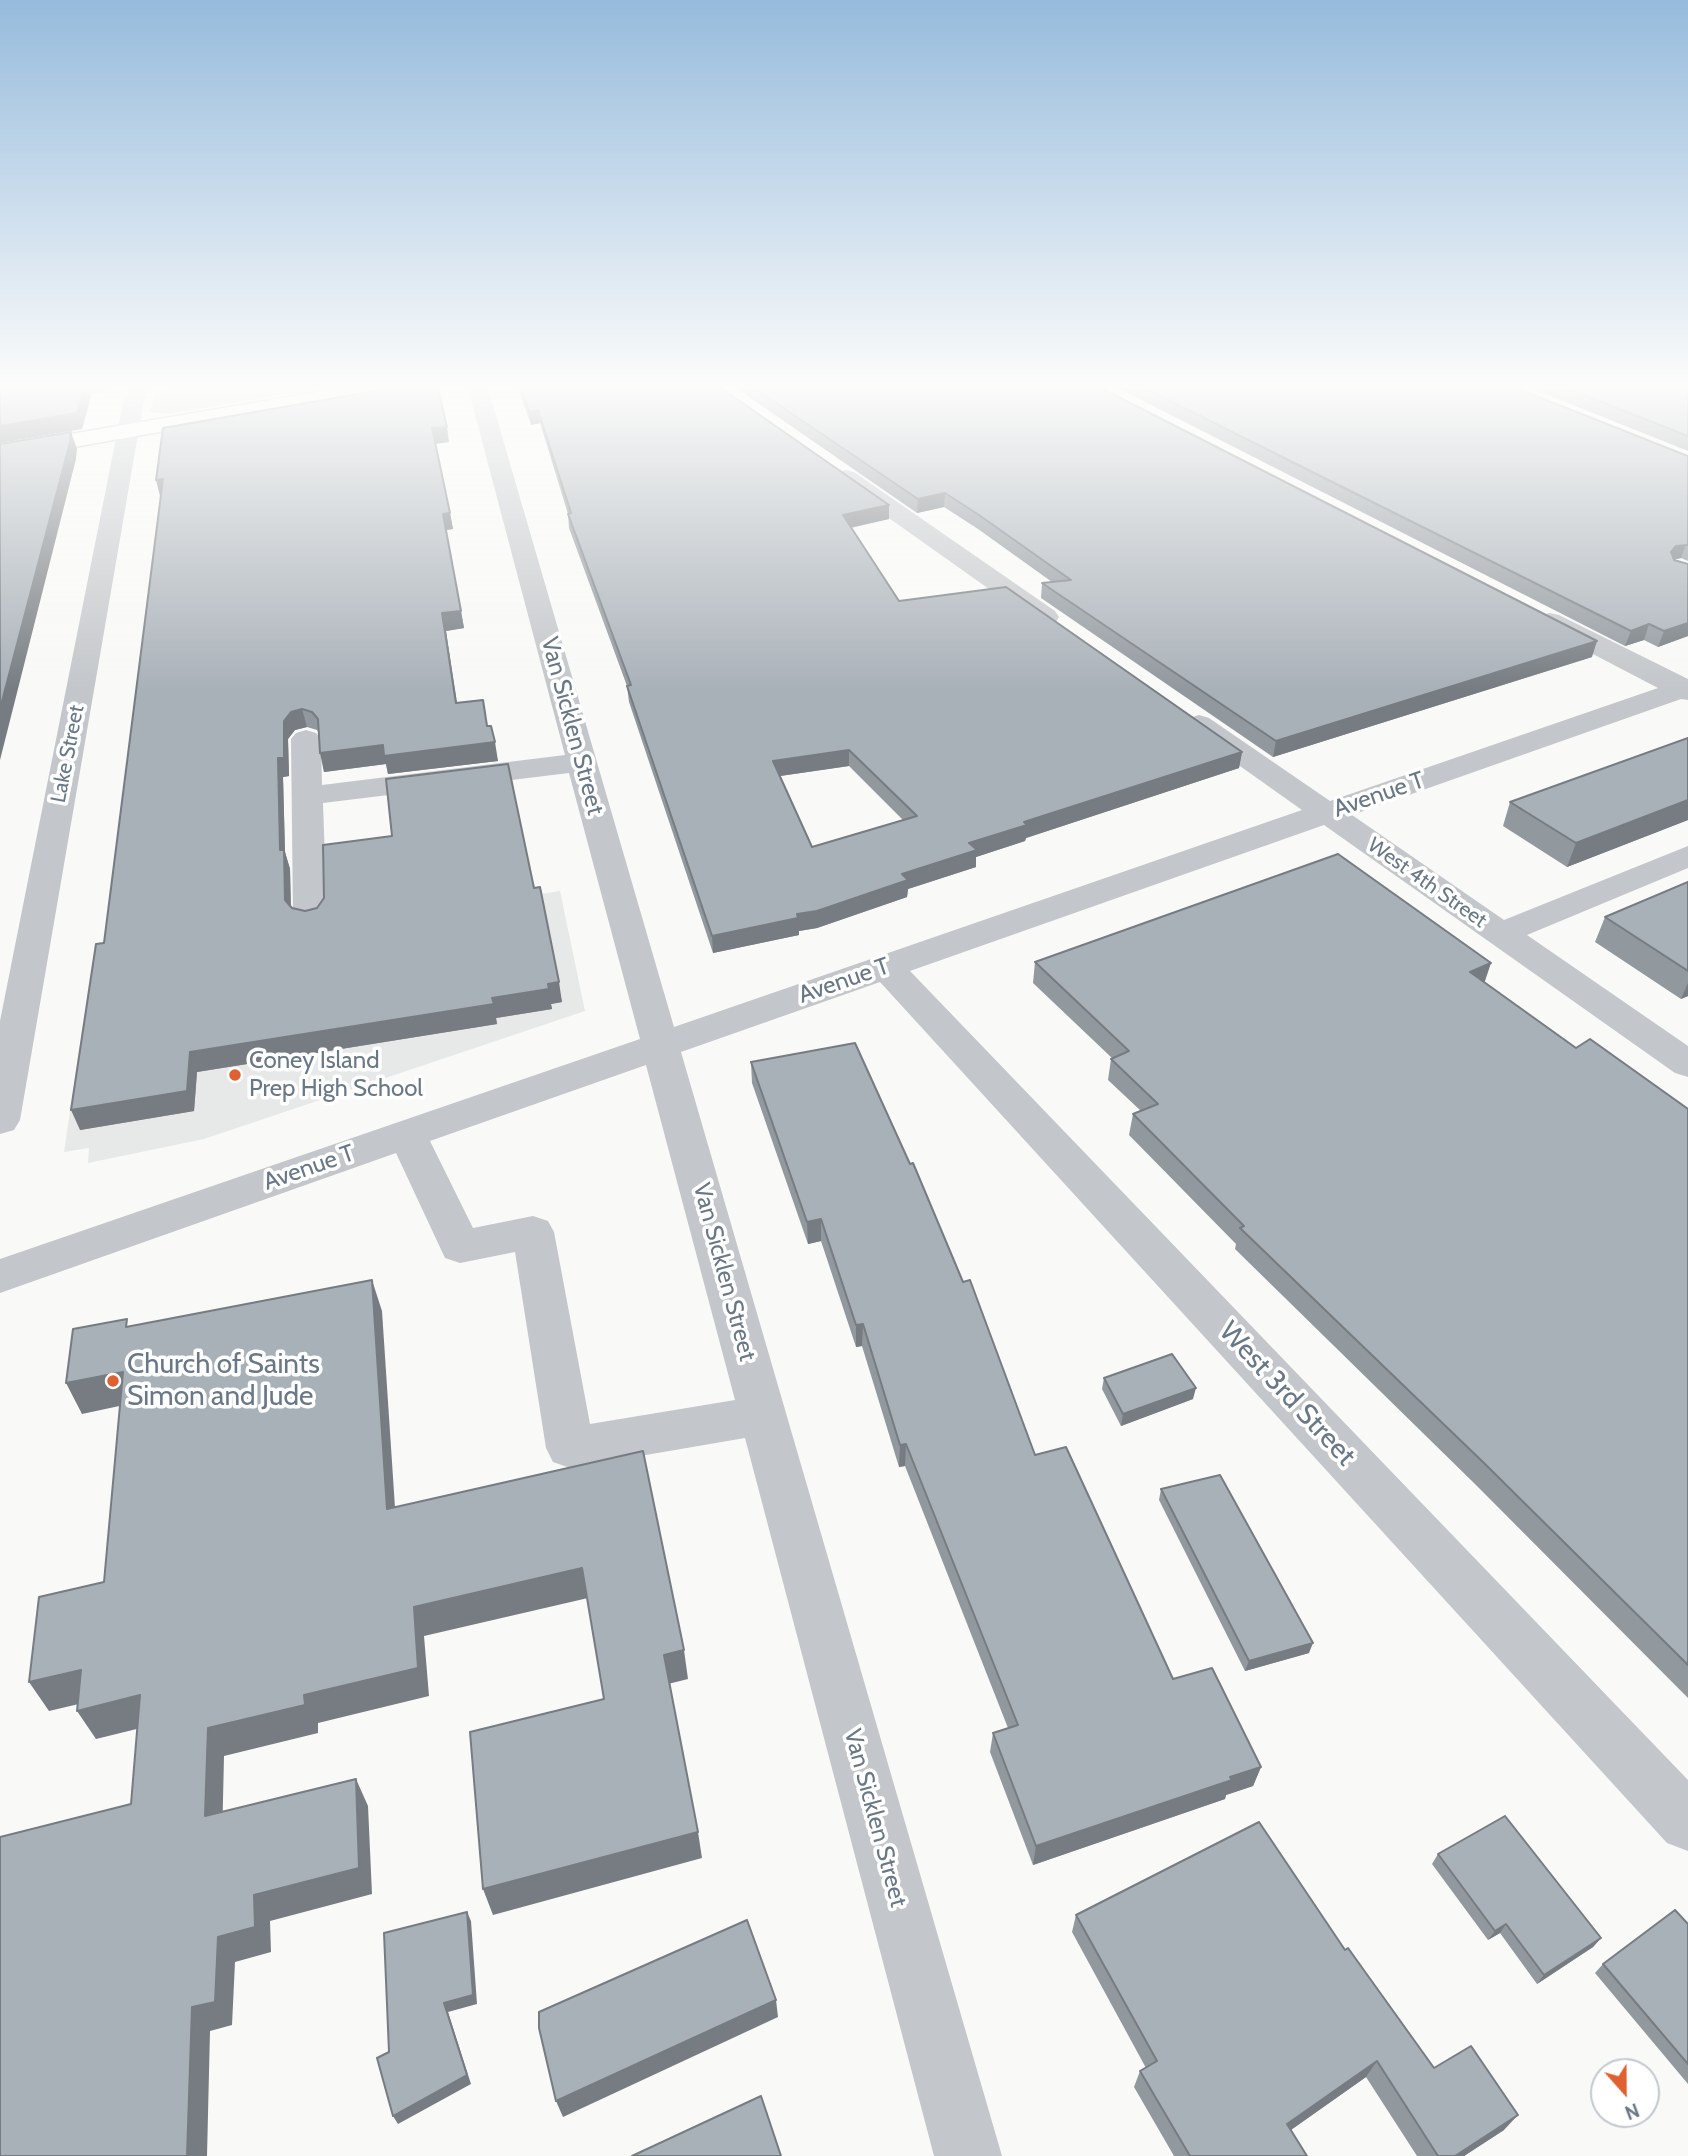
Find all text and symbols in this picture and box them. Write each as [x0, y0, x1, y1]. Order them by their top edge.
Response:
street label: Van Sicklen Street [534, 634, 610, 818]
street label: Lake Street [46, 703, 90, 805]
street label: Avenue T [1330, 766, 1428, 824]
street label: West 4th Street [1363, 833, 1491, 933]
street label: Avenue T [795, 952, 893, 1010]
place label: Coney Island Prep High School [249, 1047, 423, 1103]
marker: Coney Island Prep High School [227, 1067, 243, 1083]
street label: Avenue T [260, 1139, 358, 1197]
street label: Van Sicklen Street [686, 1180, 762, 1364]
street label: West 3rd Street [1212, 1315, 1362, 1473]
place label: Church of Saints Simon and Jude [127, 1348, 320, 1414]
marker: Church of Saints Simon and Jude [105, 1373, 121, 1389]
street label: Van Sicklen Street [837, 1726, 913, 1910]
north arrow [1590, 2058, 1660, 2128]
text: N [1622, 2098, 1642, 2124]

